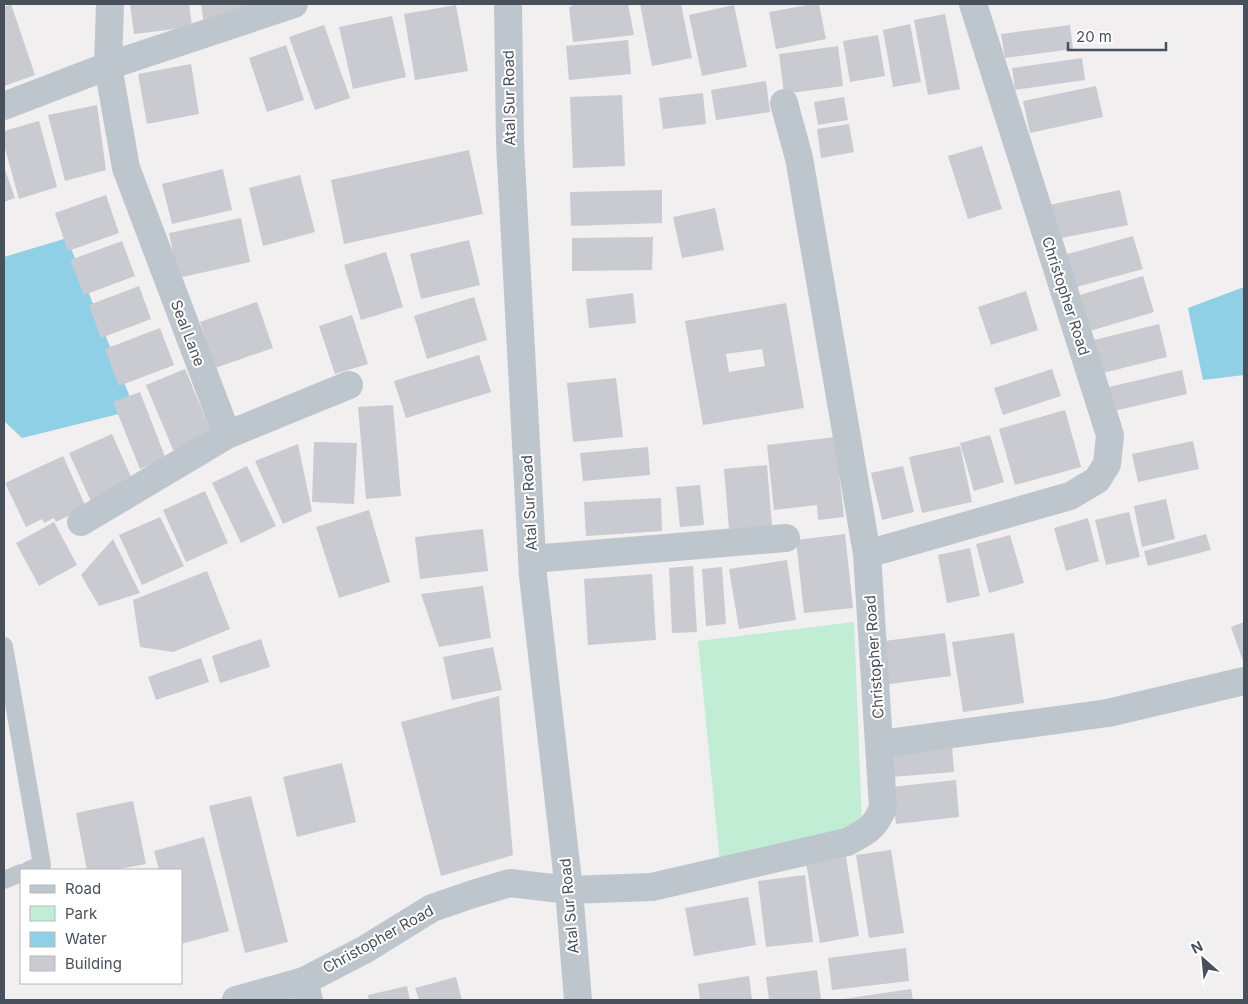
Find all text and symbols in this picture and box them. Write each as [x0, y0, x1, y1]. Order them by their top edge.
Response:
scale bar [1068, 20, 1166, 52]
text: 20 m [1076, 27, 1112, 46]
street label: Atal Sur Road [499, 50, 519, 146]
street label: Christopher Road [1038, 234, 1094, 358]
street label: Seal Lane [167, 297, 209, 369]
street label: Atal Sur Road [517, 455, 541, 551]
street label: Christopher Road [860, 595, 888, 719]
street label: Atal Sur Road [555, 857, 583, 955]
legend [20, 869, 182, 984]
text: Road [65, 879, 101, 898]
street label: Christopher Road [319, 901, 437, 977]
text: Park [65, 904, 98, 923]
text: Water [65, 929, 107, 948]
north arrow [1178, 934, 1228, 984]
text: N [1188, 937, 1205, 957]
text: Building [65, 954, 122, 973]

